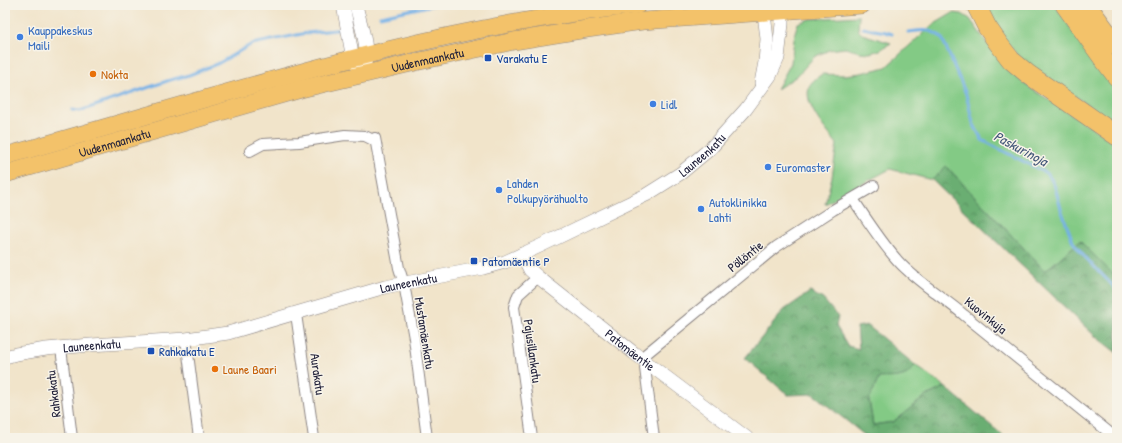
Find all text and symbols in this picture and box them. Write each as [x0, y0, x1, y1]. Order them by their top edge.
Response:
place label: Kauppakeskus Maili [28, 21, 93, 54]
marker: Kauppakeskus Maili [15, 32, 25, 42]
street label: Uudenmaankatu [390, 43, 466, 76]
place label: Varakatu E [496, 49, 548, 67]
marker: Varakatu E [483, 53, 493, 63]
place label: Nokta [101, 65, 128, 83]
marker: Nokta [88, 69, 98, 79]
place label: Lidl [661, 95, 678, 113]
marker: Lidl [648, 99, 658, 109]
street label: Uudenmaankatu [77, 124, 152, 161]
water label: Paskurinoja [991, 126, 1053, 171]
street label: Launeenkatu [674, 129, 729, 181]
place label: Euromaster [776, 158, 831, 176]
marker: Euromaster [763, 162, 773, 172]
place label: Lahden Polkupyörähuolto [507, 174, 588, 207]
marker: Lahden Polkupyörähuolto [494, 185, 504, 195]
place label: Autoklinikka Lahti [709, 193, 767, 226]
marker: Autoklinikka Lahti [696, 204, 706, 214]
street label: Pöllöntie [723, 236, 767, 276]
place label: Patomäentie P [482, 252, 550, 270]
marker: Patomäentie P [469, 256, 479, 266]
street label: Launeenkatu [378, 268, 438, 297]
street label: Kuovinkuja [961, 292, 1011, 338]
street label: Mustamäenkatu [410, 296, 440, 370]
street label: Pajusillankatu [520, 318, 546, 384]
street label: Patomäentie [601, 325, 659, 375]
street label: Launeenkatu [63, 334, 121, 356]
place label: Rahkakatu E [159, 342, 215, 360]
marker: Rahkakatu E [146, 346, 156, 356]
street label: Aurakatu [306, 352, 330, 396]
place label: Laune Baari [223, 360, 277, 378]
marker: Laune Baari [210, 364, 220, 374]
street label: Rahkakatu [41, 370, 65, 418]

